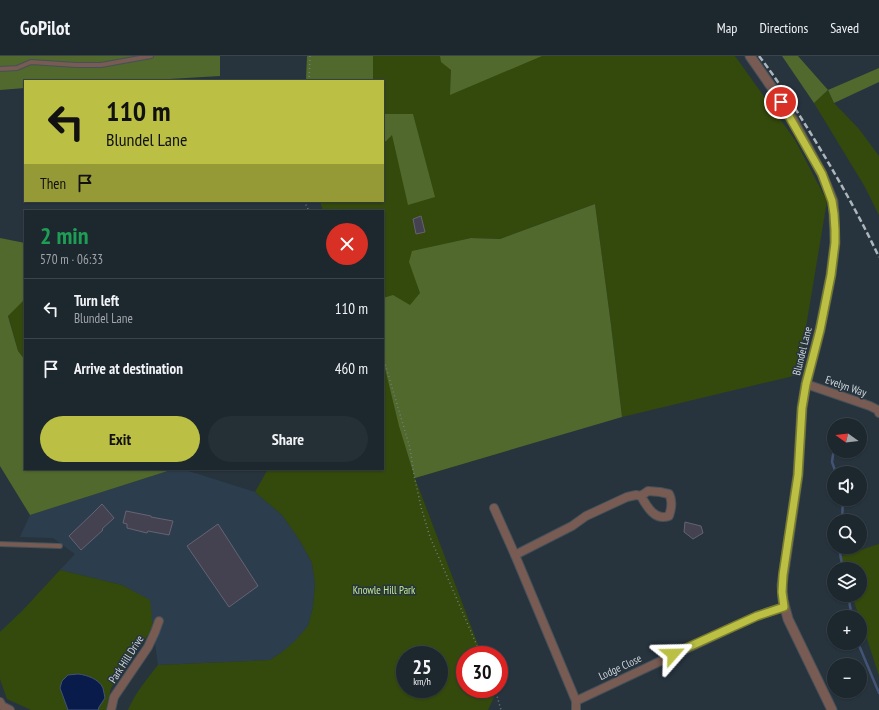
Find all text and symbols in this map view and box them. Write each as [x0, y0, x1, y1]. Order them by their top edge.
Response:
text: GoPilot [20, 16, 70, 40]
text: Map [717, 19, 737, 37]
text: Directions [759, 19, 808, 37]
text: Saved [830, 19, 859, 37]
pin [764, 85, 798, 119]
icon: arrive [770, 91, 792, 113]
text: 110 m [106, 92, 170, 129]
icon: left [40, 96, 92, 148]
text: Blundel Lane [106, 128, 187, 151]
icon: arrive [74, 172, 96, 194]
text: Then [40, 174, 66, 193]
text: 2 min [40, 220, 88, 251]
button: close [326, 223, 368, 265]
text: 570 m · 06:33 [40, 251, 103, 268]
text: Turn left [74, 291, 119, 310]
icon: left [40, 298, 62, 320]
text: 110 m [335, 299, 368, 318]
text: Blundel Lane [74, 310, 133, 327]
street label: Blundel Lane [789, 325, 815, 377]
icon: arrive [40, 358, 62, 380]
text: Arrive at destination [74, 359, 183, 378]
text: 460 m [335, 359, 368, 378]
street label: Evelyn Way [823, 372, 869, 400]
button: Exit [40, 416, 200, 462]
button: Share [208, 416, 368, 462]
north arrow [827, 418, 867, 458]
map controls [827, 418, 867, 698]
button: sound [827, 466, 867, 506]
button: search [827, 514, 867, 554]
button: layers [827, 562, 867, 602]
park label: Knowle Hill Park [353, 583, 416, 597]
button: + [827, 610, 867, 650]
street label: Park Hill Drive [105, 632, 147, 686]
position arrow [652, 633, 694, 675]
speed limit sign: 30 [456, 646, 508, 698]
street label: Lodge Close [596, 651, 644, 683]
text: 25 [412, 654, 432, 680]
button: − [827, 658, 867, 698]
text: km/h [413, 675, 431, 688]

